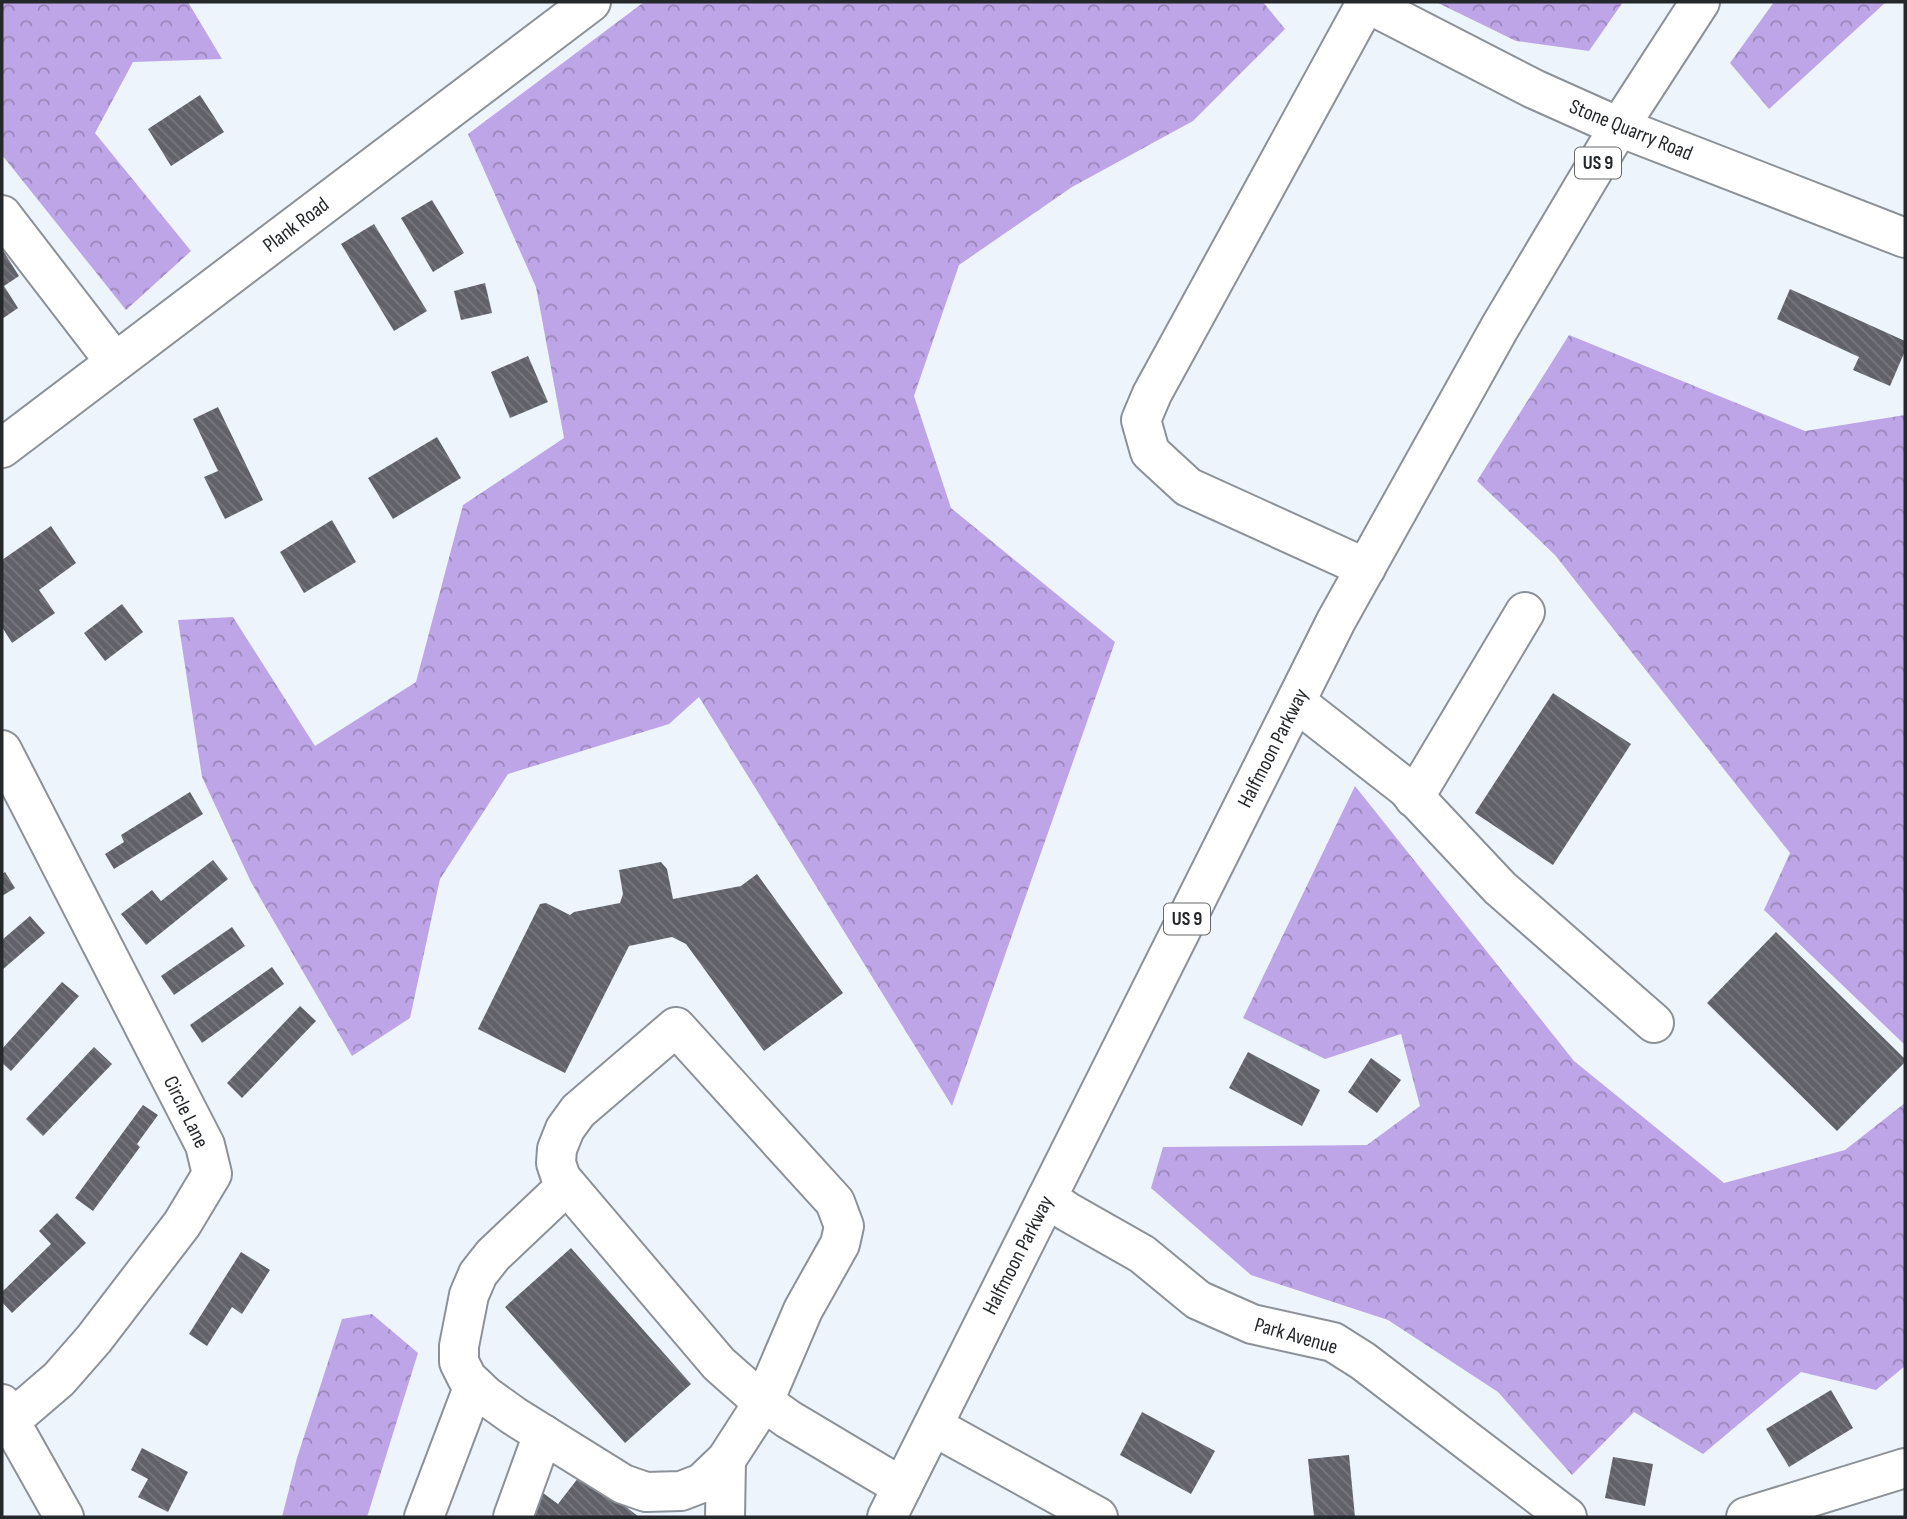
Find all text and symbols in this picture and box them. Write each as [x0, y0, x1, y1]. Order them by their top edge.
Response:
street label: Stone Quarry Road [1566, 94, 1696, 166]
road number: US 9 [1575, 148, 1621, 178]
street label: Plank Road [258, 192, 334, 258]
street label: Halfmoon Parkway [1232, 684, 1314, 812]
road number: US 9 [1164, 903, 1210, 934]
street label: Circle Lane [158, 1072, 214, 1152]
street label: Halfmoon Parkway [977, 1191, 1059, 1319]
street label: Park Avenue [1251, 1312, 1341, 1360]

